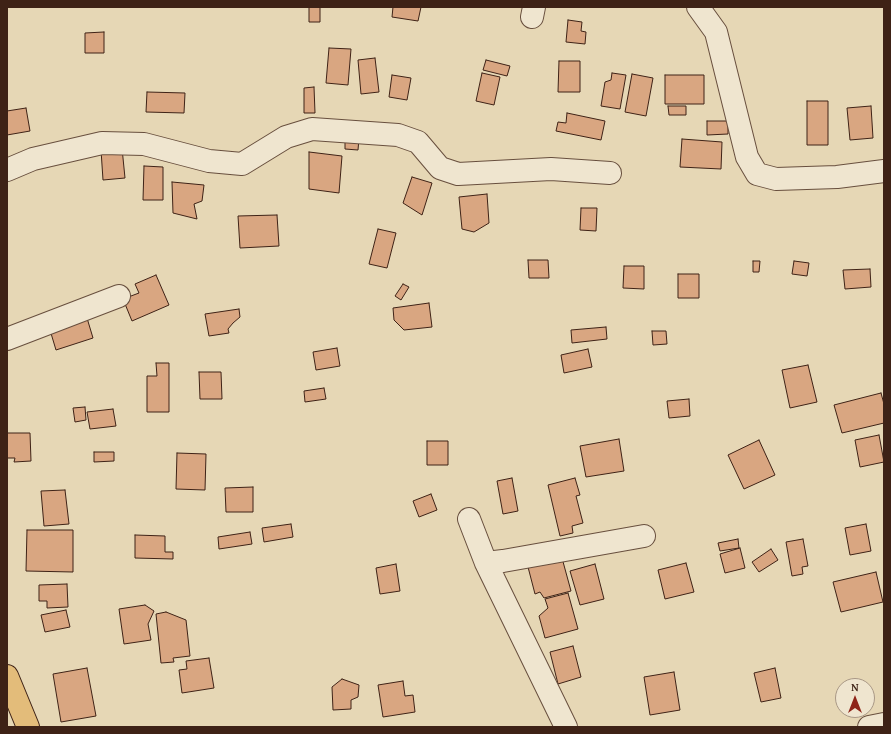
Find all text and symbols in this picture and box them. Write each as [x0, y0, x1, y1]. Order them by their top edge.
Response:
north arrow [835, 678, 875, 718]
text: N [851, 679, 859, 695]

